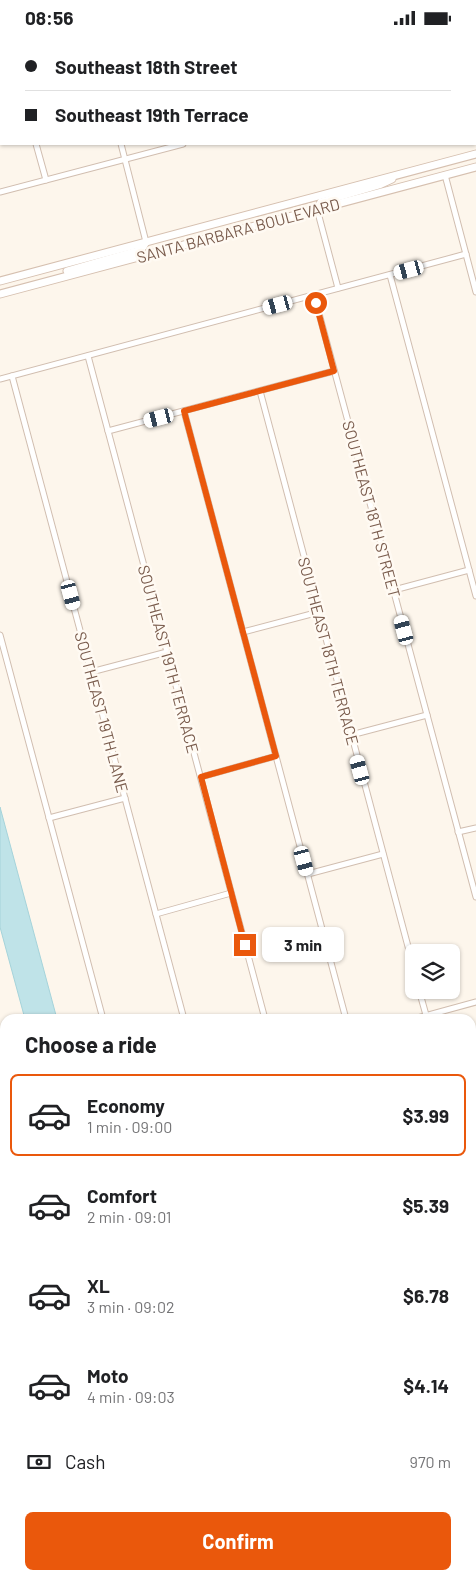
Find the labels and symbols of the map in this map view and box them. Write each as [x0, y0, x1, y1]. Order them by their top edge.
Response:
street label: SANTA BARBARA BOULEVARD [134, 194, 342, 266]
car [392, 259, 425, 281]
route start [305, 292, 327, 314]
car [261, 294, 294, 316]
car [142, 407, 175, 429]
street label: SOUTHEAST 18TH STREET [339, 418, 405, 600]
street label: SOUTHEAST 18TH TERRACE [295, 555, 363, 747]
street label: SOUTHEAST 19TH TERRACE [135, 563, 203, 755]
car [59, 579, 82, 611]
car [392, 614, 415, 646]
street label: SOUTHEAST 19TH LANE [71, 629, 133, 795]
car [348, 754, 371, 786]
car [292, 845, 315, 877]
callout: 3 min [262, 927, 345, 963]
route end [234, 934, 256, 956]

